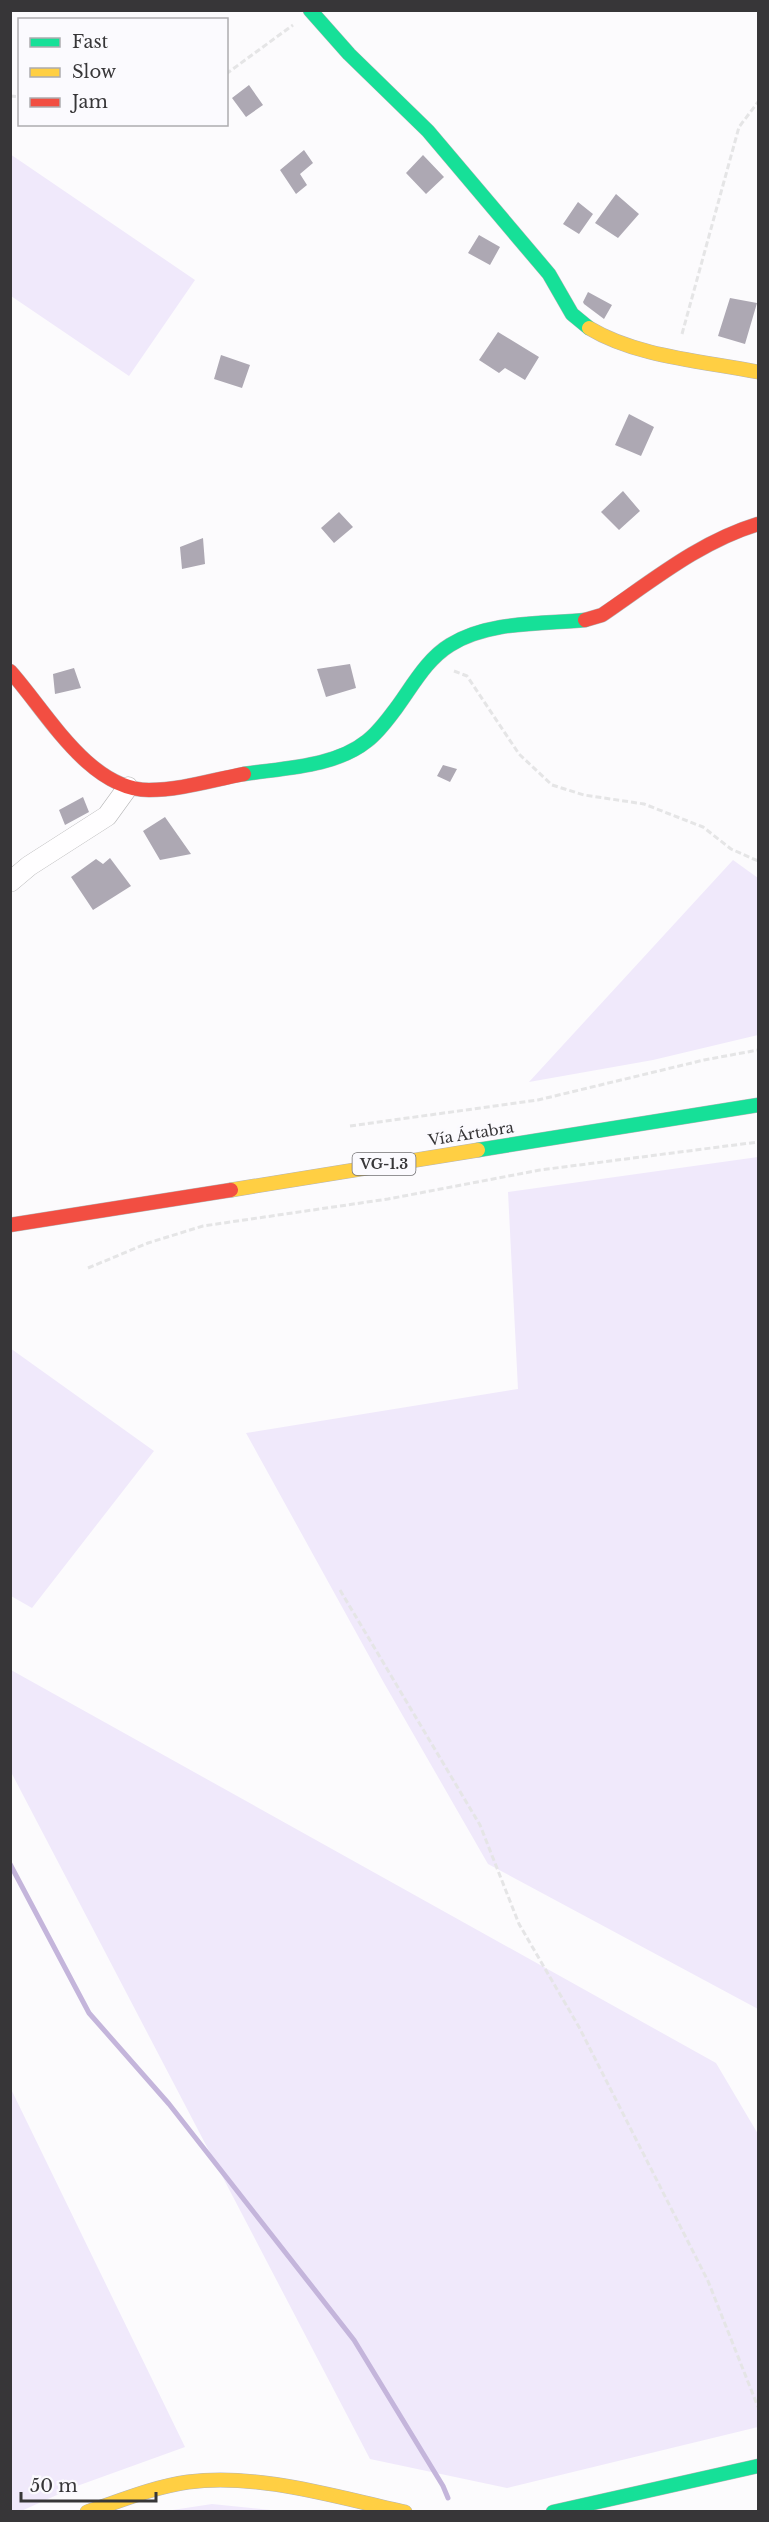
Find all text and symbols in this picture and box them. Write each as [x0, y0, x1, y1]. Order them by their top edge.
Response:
legend [18, 18, 228, 126]
text: Fast [72, 31, 109, 53]
text: Slow [72, 61, 117, 83]
text: Jam [70, 91, 108, 113]
street label: Vía Ártabra [426, 1117, 516, 1150]
road number: VG-1.3 [352, 1153, 416, 1175]
scale bar [21, 2465, 156, 2503]
text: 50 m [30, 2475, 78, 2497]

